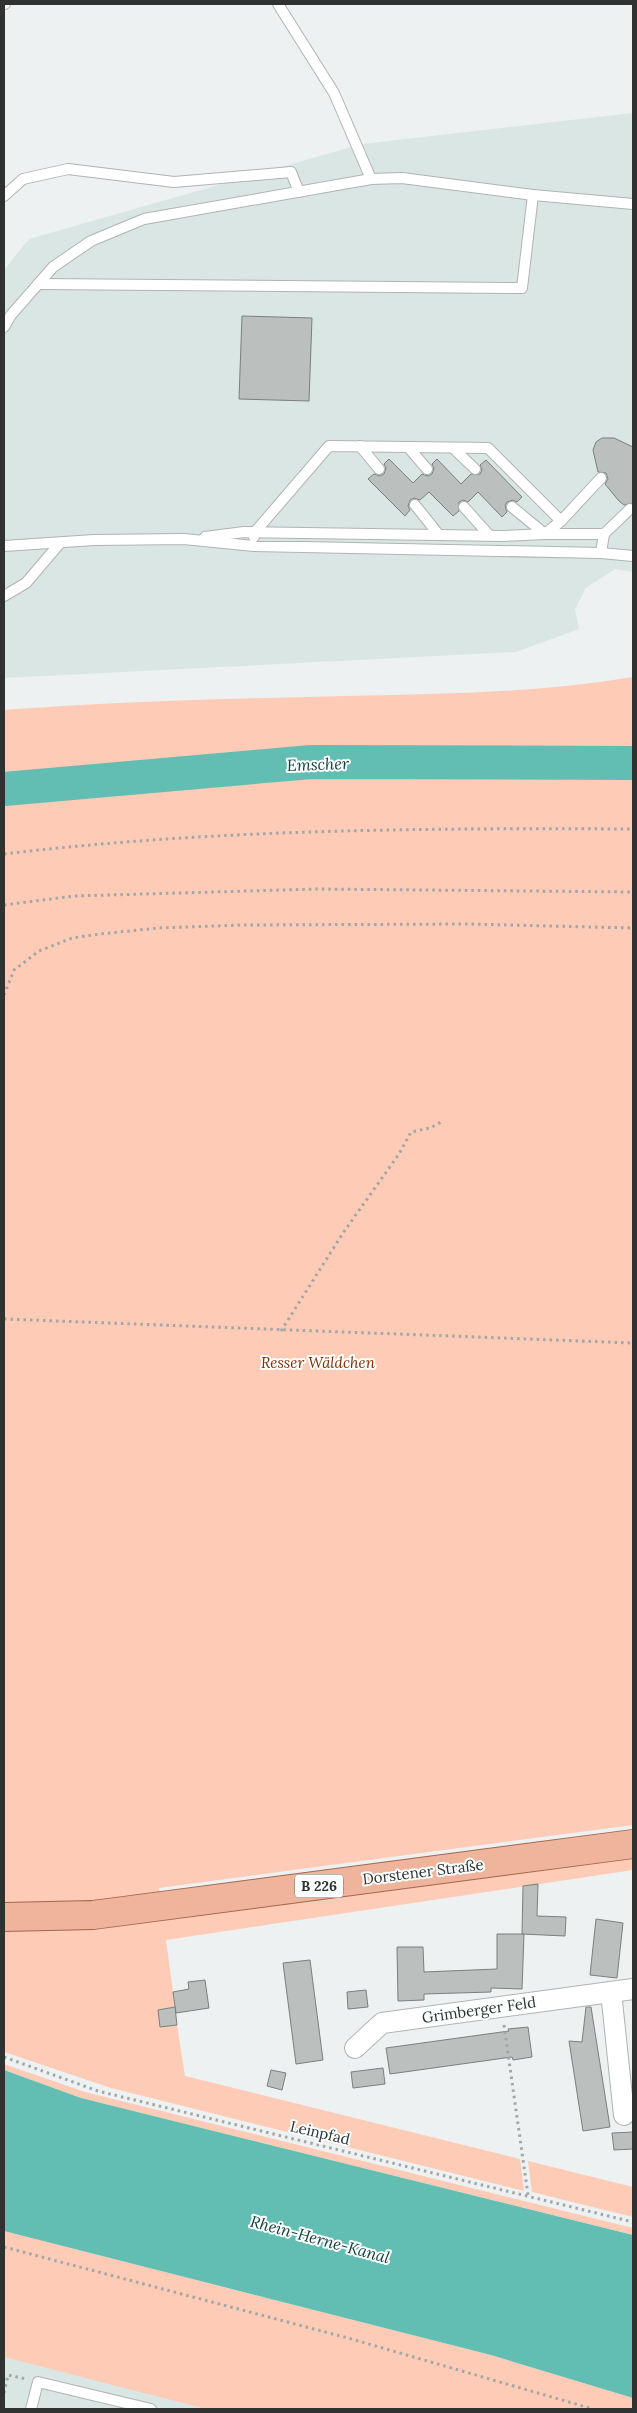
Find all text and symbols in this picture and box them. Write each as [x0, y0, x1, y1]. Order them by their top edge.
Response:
water label: Emscher [287, 753, 350, 775]
park label: Resser Wäldchen [261, 1353, 376, 1372]
street label: Dorstener Straße [361, 1855, 485, 1888]
road number: B 226 [295, 1874, 343, 1898]
street label: Grimberger Feld [421, 1992, 537, 2027]
street label: Leinpfad [288, 2116, 352, 2149]
water label: Rhein-Herne-Kanal [248, 2211, 392, 2267]

